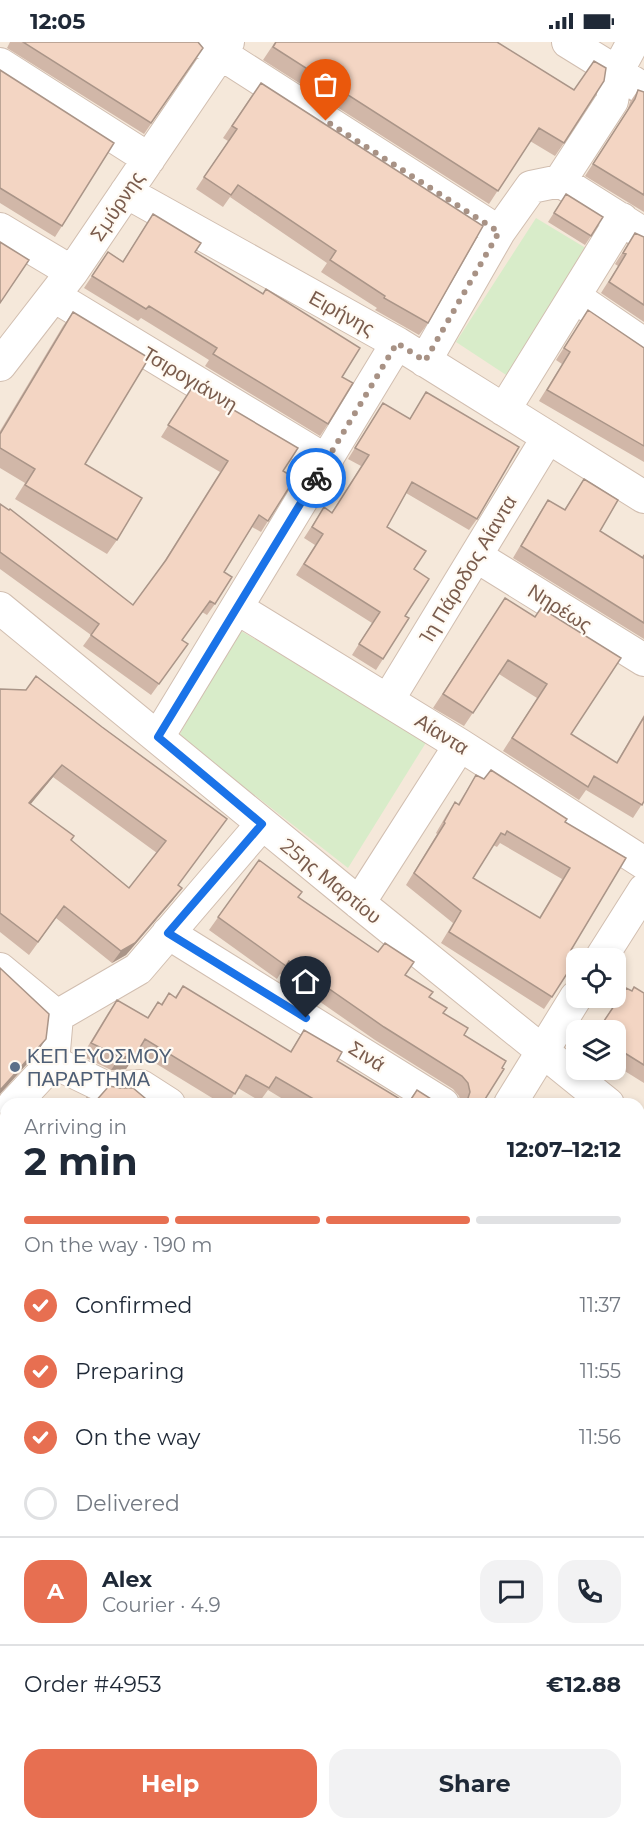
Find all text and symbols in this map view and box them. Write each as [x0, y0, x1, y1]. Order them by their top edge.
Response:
text: 12:05 [30, 8, 85, 35]
pin [300, 59, 351, 121]
icon: bag [309, 68, 342, 101]
street label: Σμύρνης [85, 166, 149, 245]
street label: Ειρήνης [305, 285, 379, 341]
street label: Τσιρογιάννη [138, 341, 242, 417]
courier [286, 448, 346, 508]
icon: bike [300, 462, 333, 495]
street label: 1η Πάροδος Αίαντα [415, 491, 521, 647]
street label: Νηρέως [523, 579, 597, 637]
street label: Αίαντα [411, 708, 473, 760]
street label: 25ης Μαρτίου [276, 833, 386, 929]
map controls [566, 948, 626, 1080]
button: locate [566, 948, 626, 1008]
pin [280, 956, 331, 1018]
icon: home [289, 965, 322, 998]
button: layers [566, 1020, 626, 1080]
street label: Σινά [344, 1036, 390, 1076]
place label: ΚΕΠ ΕΥΟΣΜΟΥ ΠΑΡΑΡΤΗΜΑ [27, 1044, 172, 1091]
marker: ΚΕΠ ΕΥΟΣΜΟΥ ΠΑΡΑΡΤΗΜΑ [8, 1060, 22, 1074]
text: Arriving in [24, 1115, 127, 1139]
text: 12:07–12:12 [507, 1136, 621, 1163]
text: 2 min [24, 1137, 138, 1185]
text: On the way · 190 m [24, 1233, 213, 1257]
icon: check [24, 1289, 57, 1322]
text: Confirmed [75, 1292, 192, 1319]
text: 11:37 [580, 1293, 621, 1317]
icon: check [24, 1355, 57, 1388]
text: Preparing [75, 1358, 184, 1385]
text: 11:55 [580, 1359, 621, 1383]
icon: check [24, 1421, 57, 1454]
text: On the way [75, 1424, 200, 1451]
text: 11:56 [579, 1425, 621, 1449]
text: Delivered [75, 1490, 180, 1517]
button: chat [480, 1560, 543, 1623]
button: phone [558, 1560, 621, 1623]
text: Alex [102, 1566, 152, 1593]
text: A [47, 1578, 64, 1605]
text: Courier · 4.9 [102, 1593, 221, 1617]
text: Order #4953 [24, 1671, 162, 1698]
text: €12.88 [546, 1671, 621, 1698]
button: Help [24, 1749, 317, 1818]
button: Share [329, 1749, 621, 1818]

